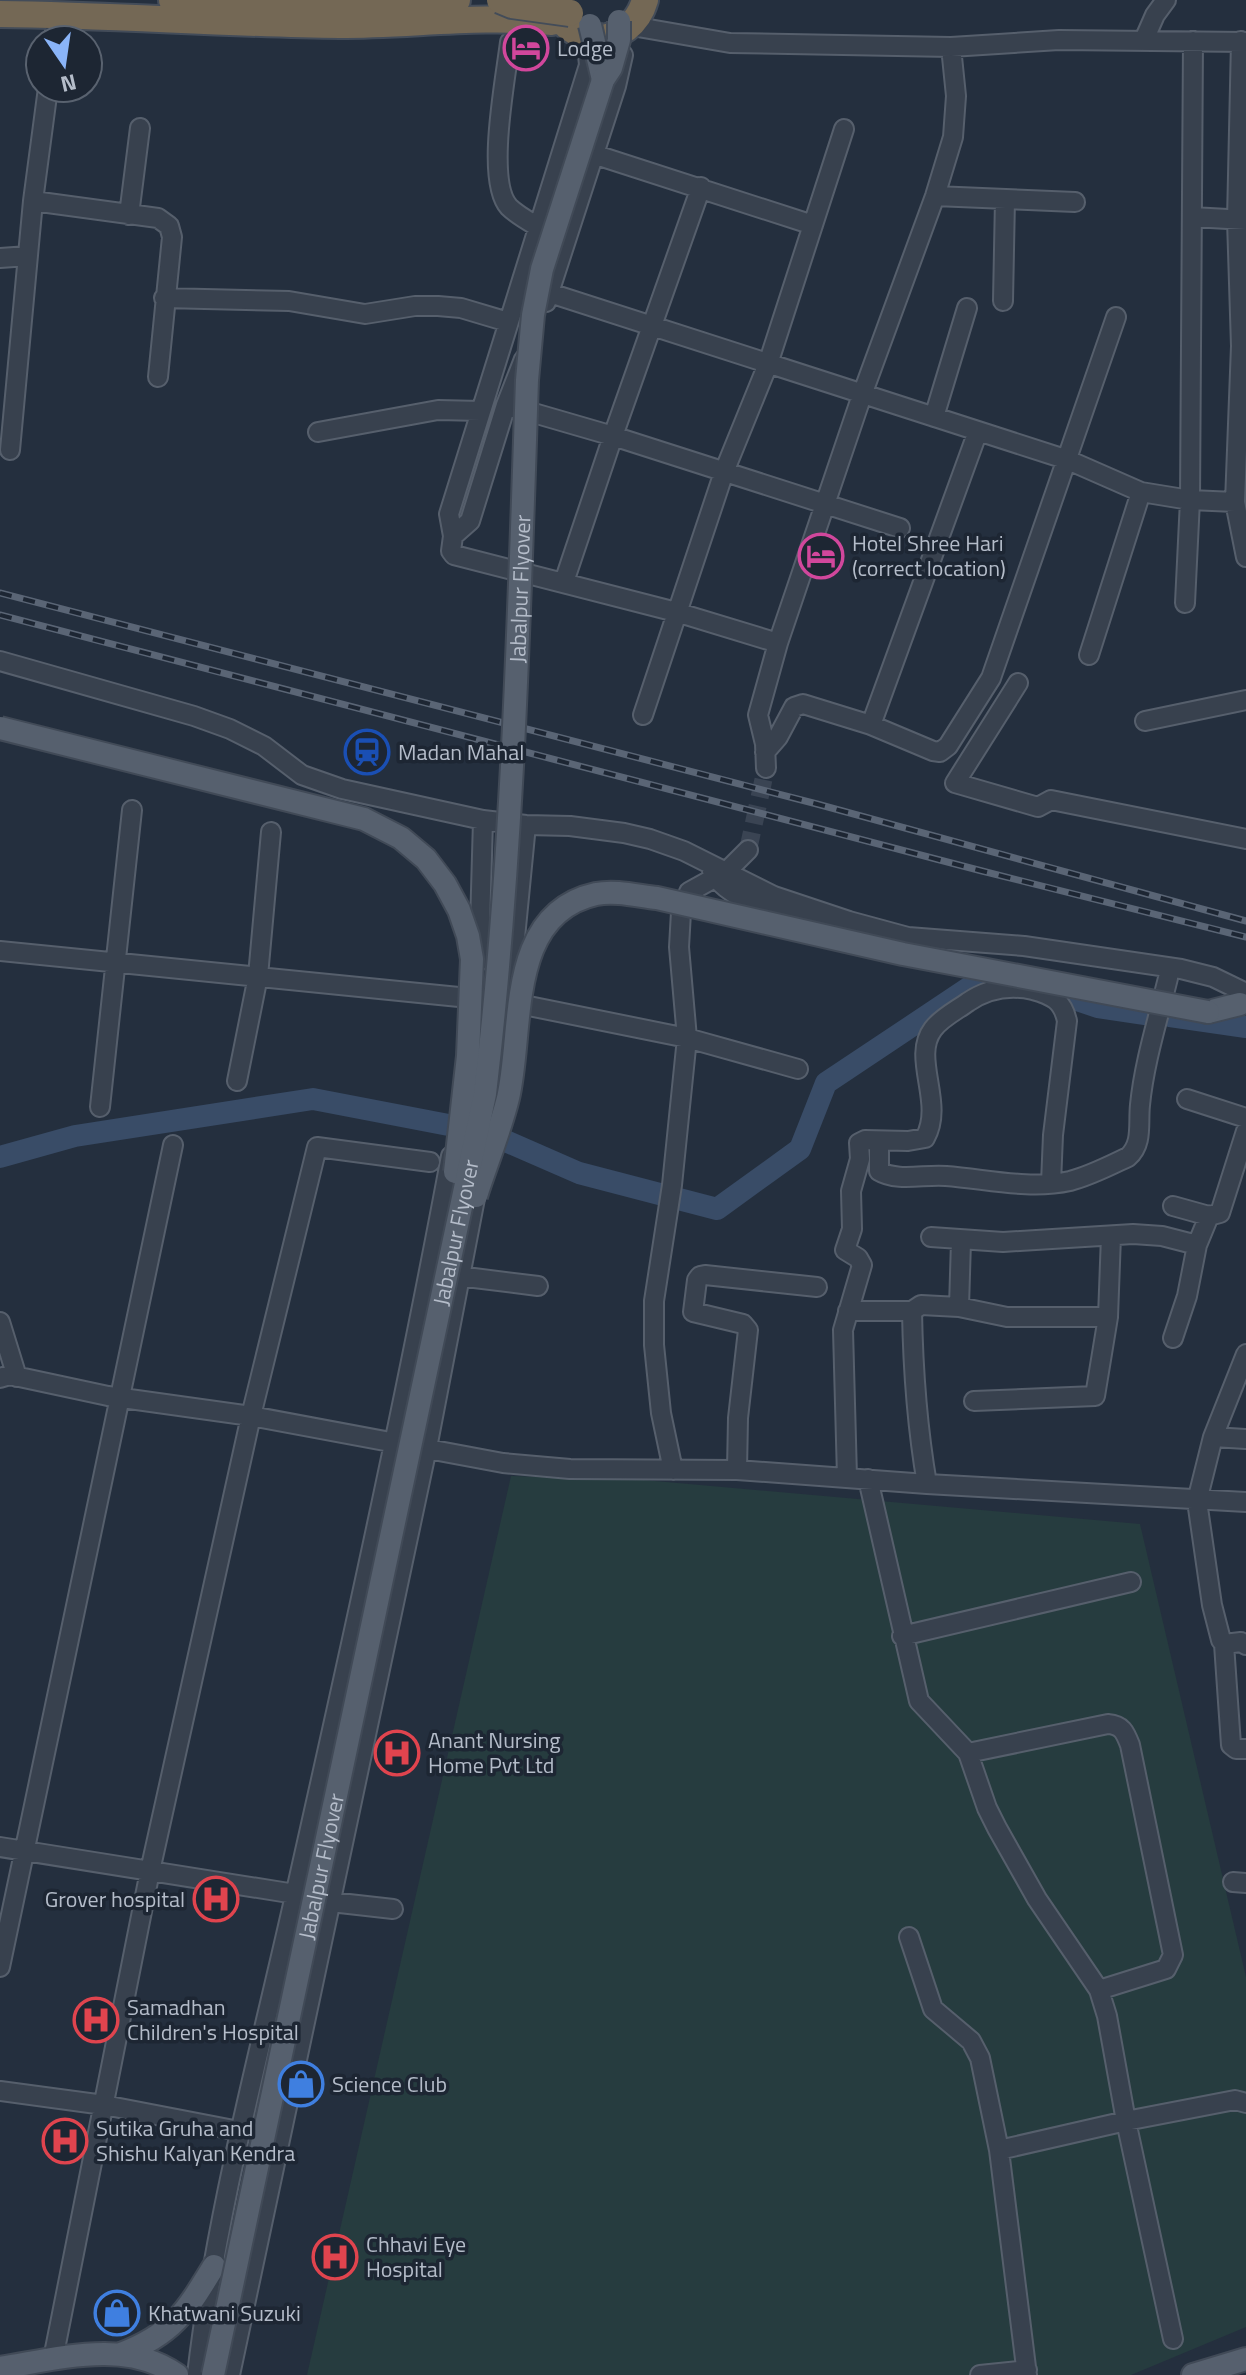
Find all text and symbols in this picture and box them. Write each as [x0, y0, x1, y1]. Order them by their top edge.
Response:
north arrow [24, 24, 104, 104]
hotel icon: Lodge [502, 24, 550, 72]
place label: Lodge [557, 31, 613, 65]
text: N [57, 65, 80, 102]
street label: Jabalpur Flyover [500, 514, 540, 664]
place label: Hotel Shree Hari (correct location) [852, 526, 1006, 585]
hotel icon: Hotel Shree Hari (correct location) [797, 532, 845, 580]
station icon: Madan Mahal [343, 728, 391, 776]
place label: Madan Mahal [398, 735, 524, 769]
street label: Jabalpur Flyover [424, 1156, 488, 1309]
place label: Anant Nursing Home Pvt Ltd [428, 1723, 561, 1782]
hospital icon: Anant Nursing Home Pvt Ltd [373, 1729, 421, 1777]
street label: Jabalpur Flyover [289, 1790, 353, 1943]
hospital icon: Grover hospital [192, 1875, 240, 1923]
place label: Grover hospital [45, 1882, 185, 1916]
place label: Samadhan Children's Hospital [127, 1990, 299, 2049]
hospital icon: Samadhan Children's Hospital [72, 1996, 120, 2044]
shop icon: Science Club [277, 2060, 325, 2108]
place label: Science Club [332, 2067, 447, 2101]
place label: Sutika Gruha and Shishu Kalyan Kendra [96, 2111, 295, 2170]
hospital icon: Sutika Gruha and Shishu Kalyan Kendra [41, 2117, 89, 2165]
place label: Chhavi Eye Hospital [366, 2227, 466, 2286]
hospital icon: Chhavi Eye Hospital [311, 2233, 359, 2281]
shop icon: Khatwani Suzuki [93, 2289, 141, 2337]
place label: Khatwani Suzuki [148, 2296, 301, 2330]

